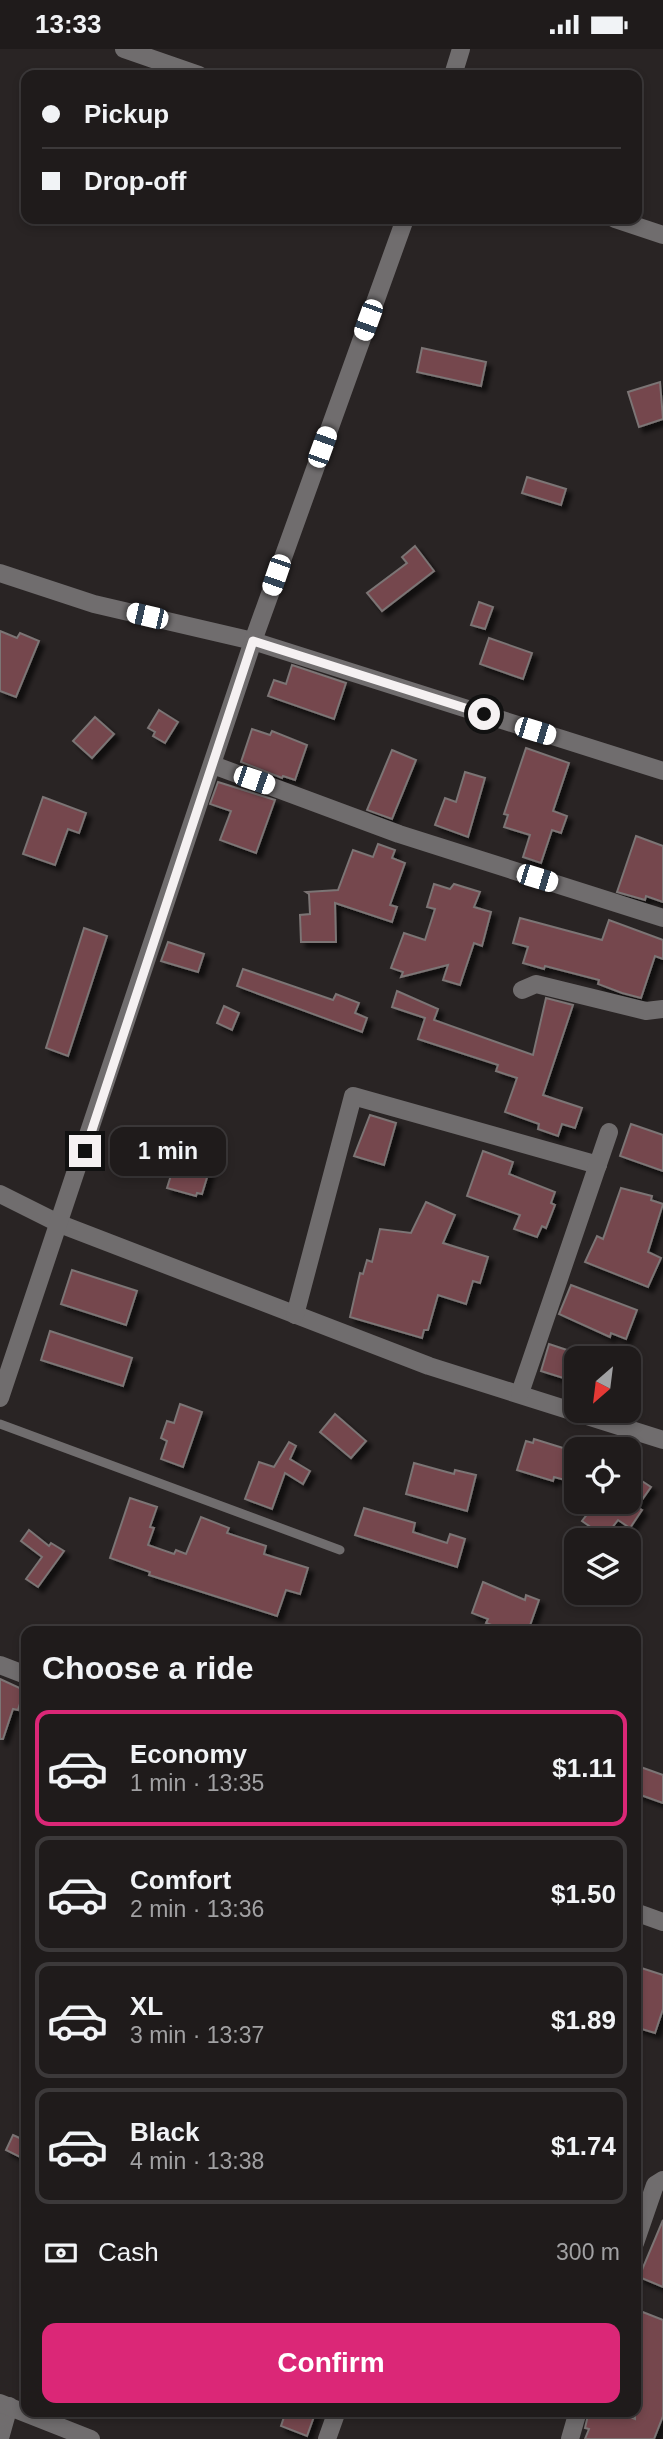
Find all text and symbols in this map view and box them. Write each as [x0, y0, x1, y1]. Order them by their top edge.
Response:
text: 13:33 [35, 9, 102, 39]
text: Pickup [84, 99, 169, 129]
text: Drop-off [84, 166, 187, 196]
car [351, 297, 386, 343]
car [305, 424, 340, 470]
car [260, 552, 293, 598]
car [125, 601, 170, 631]
route start [468, 698, 500, 730]
car [512, 715, 559, 747]
car [231, 763, 278, 797]
car [514, 862, 561, 894]
callout: 1 min [110, 1127, 225, 1175]
route end [69, 1135, 101, 1167]
text: 1 min [138, 1138, 198, 1164]
north arrow [564, 1346, 640, 1423]
map controls [564, 1346, 641, 1605]
button: locate [564, 1437, 641, 1514]
button: layers [564, 1528, 641, 1605]
text: Choose a ride [42, 1650, 254, 1686]
icon: car [46, 1737, 109, 1800]
text: Economy [130, 1739, 247, 1769]
text: $1.11 [552, 1753, 616, 1783]
text: 1 min · 13:35 [130, 1770, 264, 1796]
icon: car [46, 1863, 109, 1926]
text: Comfort [130, 1865, 231, 1895]
text: $1.50 [551, 1879, 616, 1909]
text: 2 min · 13:36 [130, 1896, 264, 1922]
icon: car [46, 1989, 109, 2052]
text: XL [130, 1991, 163, 2021]
text: $1.89 [551, 2005, 616, 2035]
text: 3 min · 13:37 [130, 2022, 264, 2048]
icon: car [46, 2115, 109, 2178]
text: Black [130, 2117, 199, 2147]
text: $1.74 [551, 2131, 616, 2161]
text: 4 min · 13:38 [130, 2148, 264, 2174]
icon: cash [42, 2234, 80, 2272]
text: Cash [98, 2237, 159, 2267]
text: 300 m [556, 2239, 620, 2265]
button: Confirm [42, 2323, 620, 2403]

